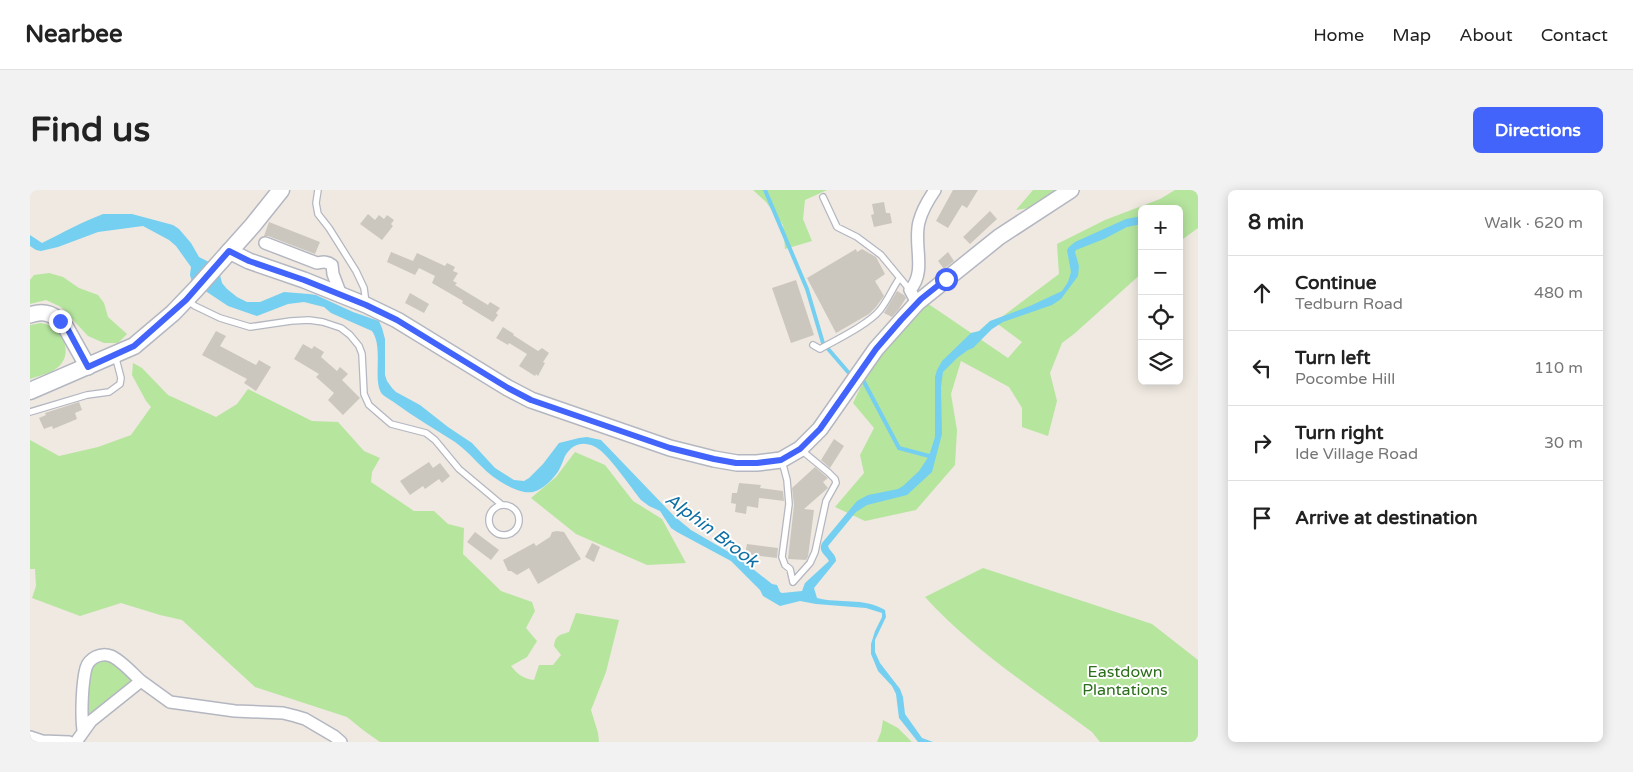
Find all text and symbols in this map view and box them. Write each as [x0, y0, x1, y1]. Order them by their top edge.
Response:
text: Nearbee [25, 20, 123, 49]
text: Home [1313, 24, 1364, 46]
text: Map [1392, 24, 1431, 46]
text: About [1459, 24, 1513, 46]
text: Contact [1541, 24, 1608, 46]
button: Directions [1473, 107, 1603, 153]
text: Find us [30, 109, 150, 151]
map controls [1138, 205, 1183, 385]
button: + [1138, 205, 1183, 250]
text: 8 min [1248, 210, 1304, 235]
text: Walk · 620 m [1484, 213, 1583, 233]
button: − [1138, 250, 1183, 295]
route start [935, 268, 958, 291]
text: Continue [1295, 272, 1377, 294]
icon: ahead [1248, 279, 1276, 307]
text: 480 m [1534, 283, 1583, 303]
text: Tedburn Road [1295, 294, 1403, 314]
button: locate [1138, 295, 1183, 340]
route end [49, 310, 72, 333]
button: layers [1138, 340, 1183, 385]
text: Turn left [1295, 347, 1371, 369]
icon: left [1248, 354, 1276, 382]
text: 110 m [1534, 358, 1583, 378]
text: Pocombe Hill [1295, 369, 1395, 389]
text: Turn right [1295, 422, 1383, 444]
icon: right [1248, 429, 1276, 457]
text: 30 m [1544, 433, 1583, 453]
text: Ide Village Road [1295, 444, 1418, 464]
water label: Alphin Brook [661, 488, 764, 573]
icon: arrive [1248, 504, 1276, 532]
text: Arrive at destination [1295, 507, 1478, 529]
park label: Eastdown Plantations [1082, 662, 1168, 700]

